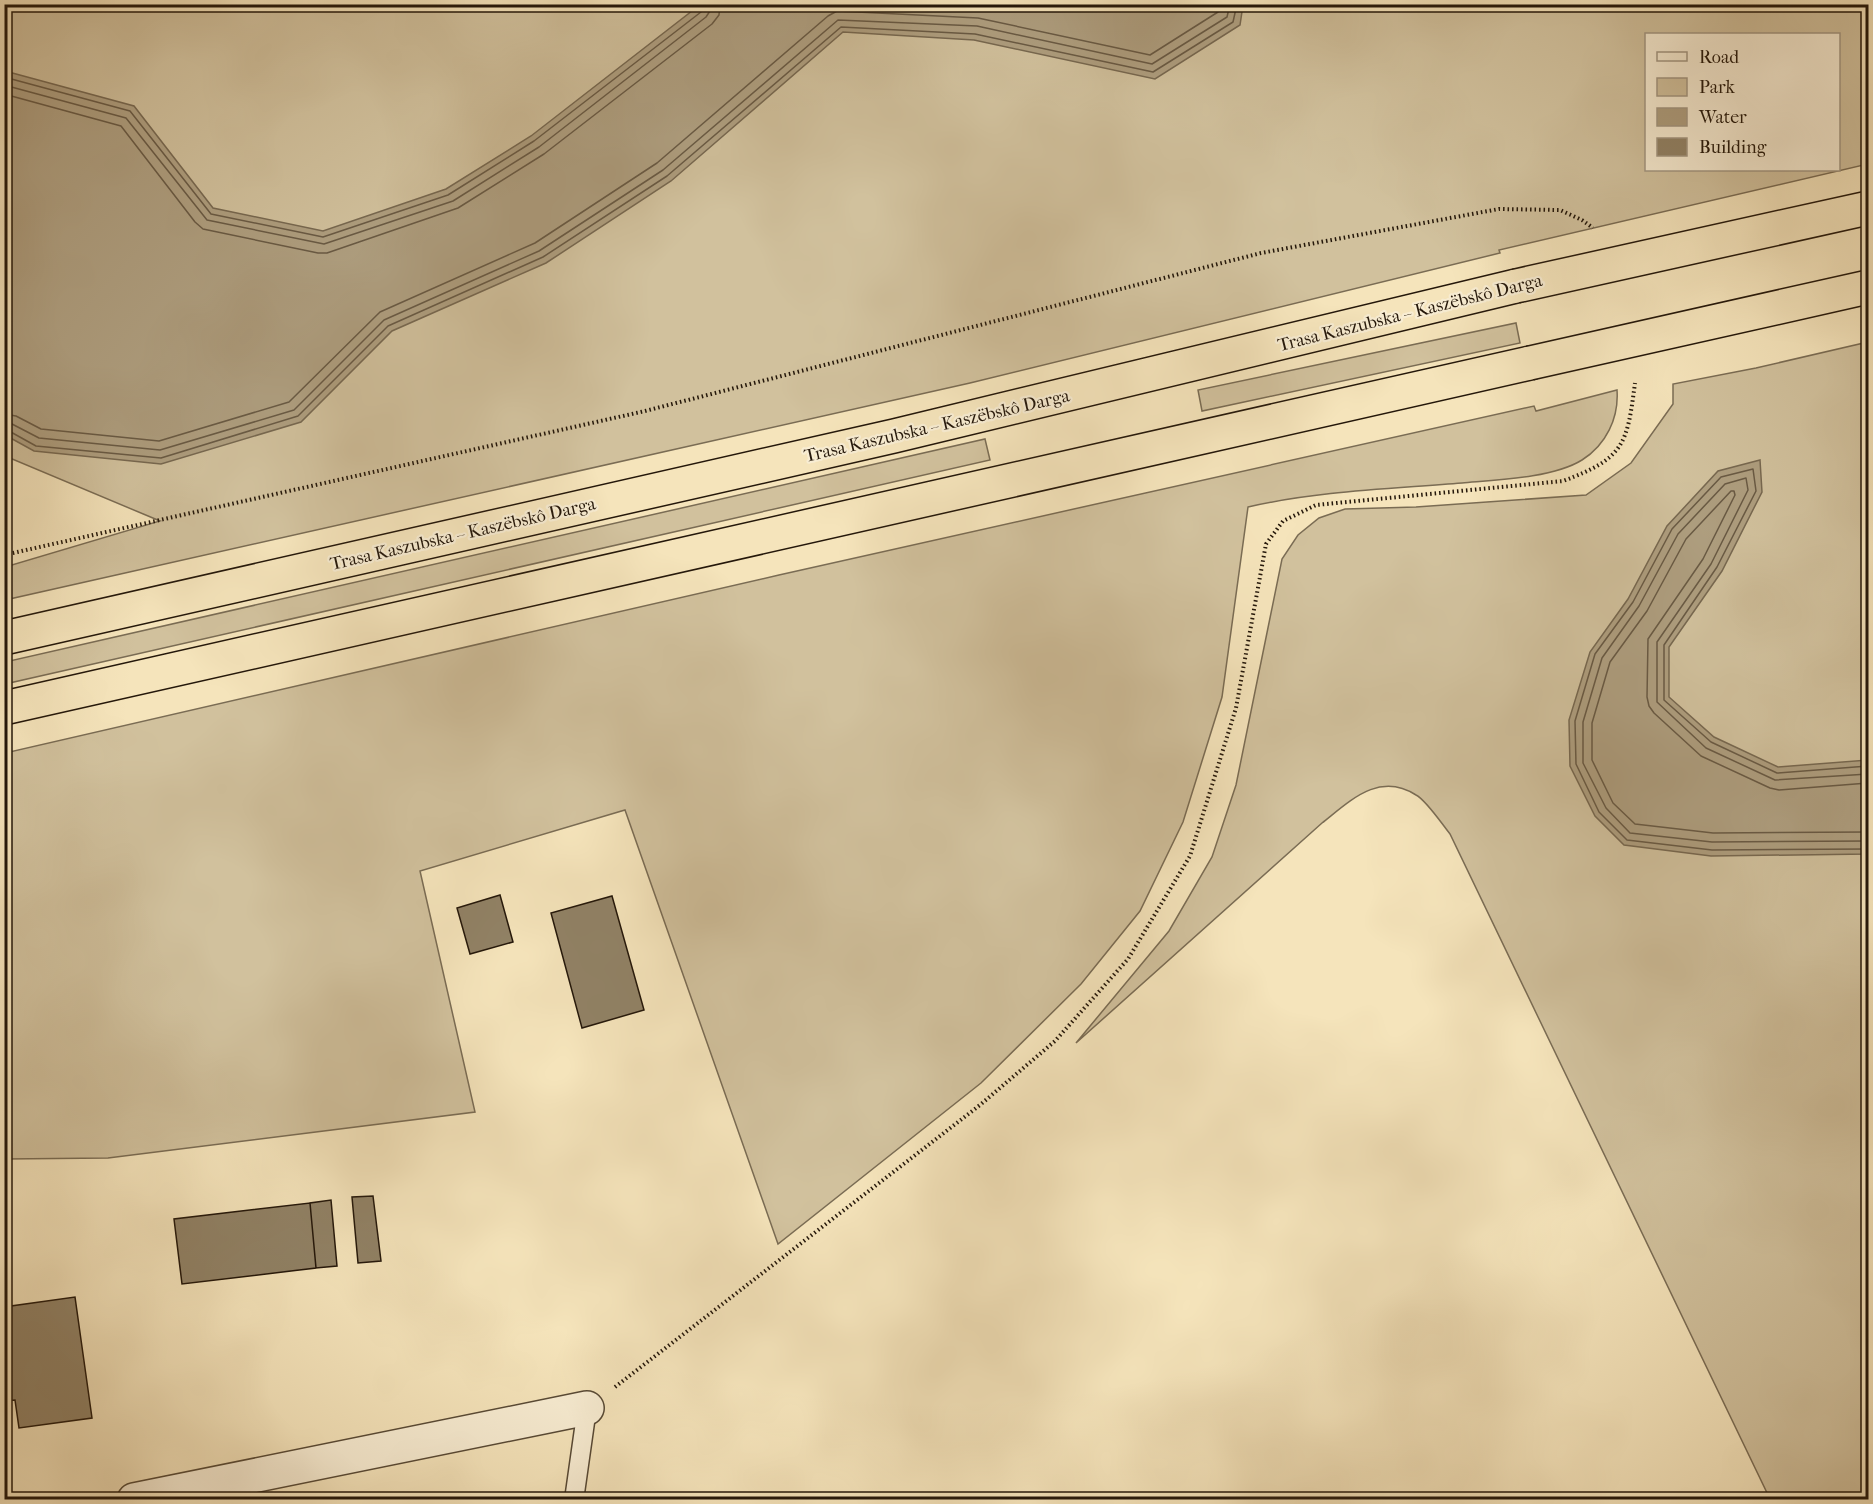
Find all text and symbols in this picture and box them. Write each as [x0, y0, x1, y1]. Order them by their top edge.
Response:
legend [1645, 33, 1840, 171]
text: Road [1699, 47, 1739, 68]
text: Park [1699, 77, 1736, 98]
text: Water [1698, 107, 1747, 128]
text: Building [1699, 137, 1767, 158]
street label: Trasa Kaszubska – Kaszëbskô Darga [1276, 270, 1545, 356]
street label: Trasa Kaszubska – Kaszëbskô Darga [802, 385, 1073, 467]
street label: Trasa Kaszubska – Kaszëbskô Darga [328, 493, 599, 575]

